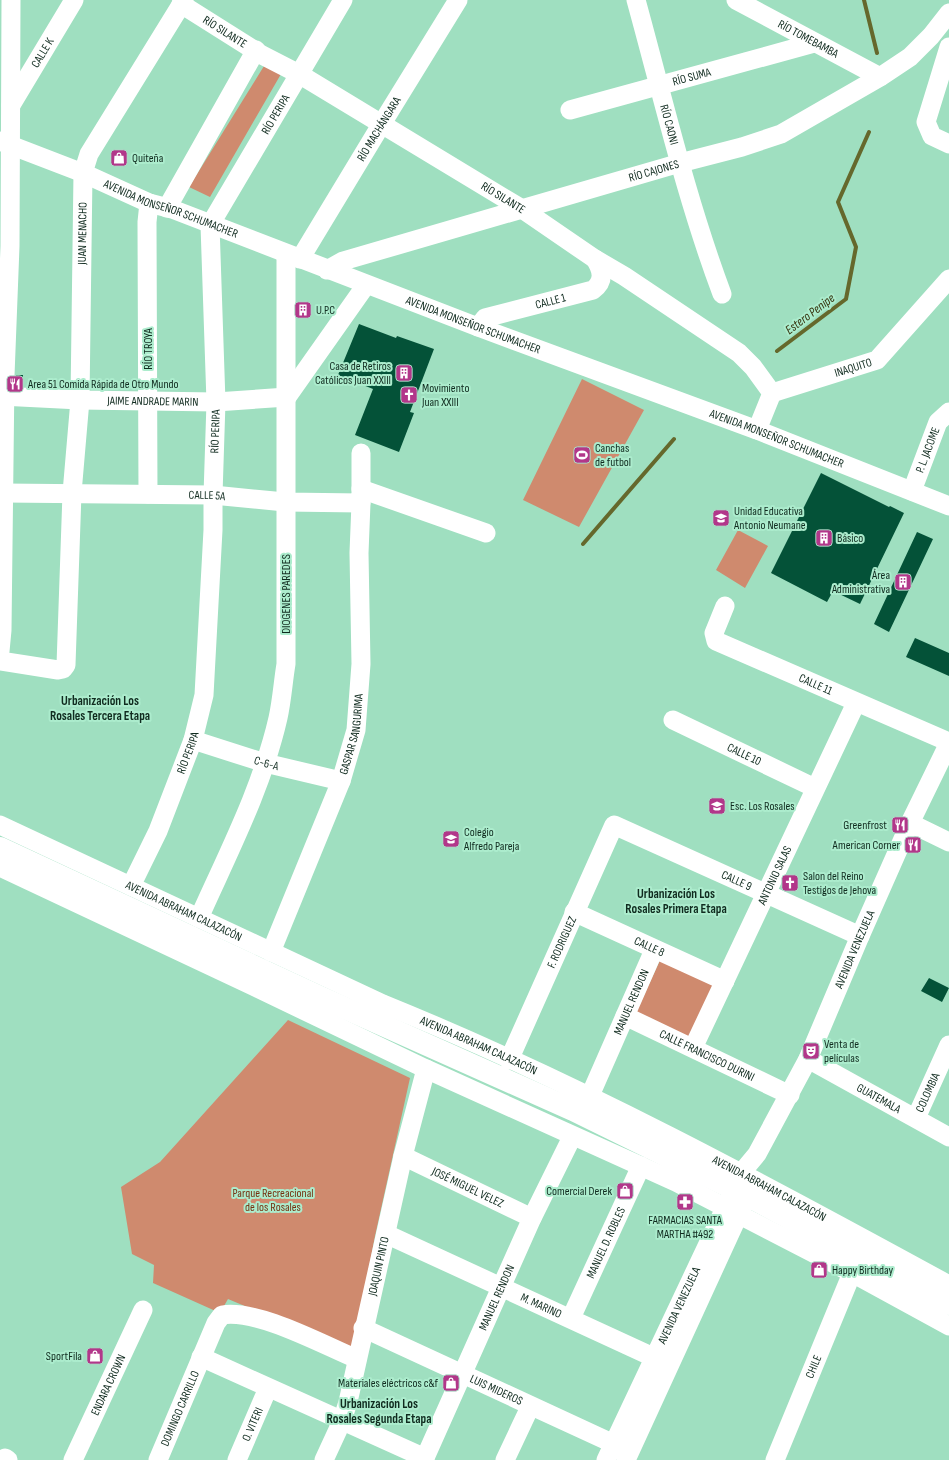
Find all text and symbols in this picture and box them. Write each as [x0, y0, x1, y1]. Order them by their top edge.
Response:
street label: RÍO SILANTE [200, 12, 250, 51]
street label: RÍO TOMEBAMBA [775, 16, 842, 61]
street label: CALLE K [28, 35, 57, 70]
street label: RÍO SUMA [671, 64, 713, 89]
street label: RÍO PERIPA [258, 91, 293, 137]
street label: RÍO MACHÁNGARA [353, 93, 405, 164]
street label: RÍO CAONI [657, 103, 682, 146]
shop icon: Quiteña [109, 148, 129, 168]
place label: Quiteña [132, 151, 164, 166]
street label: RÍO CAJONES [627, 156, 681, 185]
street label: AVENIDA MONSEÑOR SCHUMACHER [100, 176, 241, 241]
street label: RÍO SILANTE [478, 178, 528, 217]
street label: JUAN MENACHO [74, 202, 90, 266]
street label: CALLE 1 [534, 290, 568, 312]
water label: Estero Penipe [782, 290, 838, 338]
street label: AVENIDA MONSEÑOR SCHUMACHER [403, 292, 543, 357]
building icon: U.P.C [293, 300, 313, 320]
place label: U.P.C [316, 303, 335, 318]
street label: RÍO TROYA [141, 327, 156, 370]
street label: INAQUITO [832, 355, 874, 380]
place label: Casa de Retiros Católicos Juan XXIII [315, 359, 391, 388]
building icon: Casa de Retiros Católicos Juan XXIII [394, 363, 414, 383]
restaurant icon: Area 51 Comida Rápida de Otro Mundo [5, 374, 25, 394]
place label: Area 51 Comida Rápida de Otro Mundo [27, 377, 179, 392]
place label: Movimiento Juan XXIII [421, 381, 469, 410]
church icon: Movimiento Juan XXIII [399, 385, 419, 405]
street label: JAIME ANDRADE MARIN [106, 393, 198, 409]
street label: AVENIDA MONSEÑOR SCHUMACHER [706, 405, 847, 471]
street label: RÍO PERIPA [207, 408, 223, 453]
street label: P. L. JACOME [912, 425, 943, 475]
place label: Canchas de futbol [595, 441, 631, 470]
sports icon: Canchas de futbol [572, 445, 592, 465]
street label: CALLE 5A [189, 487, 227, 504]
place label: Unidad Educativa Antonio Neumane [733, 504, 806, 533]
school or university icon: Unidad Educativa Antonio Neumane [711, 508, 731, 528]
building icon: Básico [814, 528, 834, 548]
place label: Básico [837, 531, 863, 546]
street label: DIOGENES PAREDES [279, 554, 294, 634]
place label: Área Administrativa [831, 568, 890, 597]
building icon: Área Administrativa [893, 572, 913, 592]
street label: CALLE 11 [797, 670, 835, 698]
street label: GASPAR SANGURIMA [336, 692, 366, 776]
district label: Urbanización Los Rosales Tercera Etapa [50, 693, 150, 724]
street label: RÍO PERIPA [173, 729, 202, 776]
street label: CALLE 10 [725, 740, 764, 769]
street label: C-6-A [252, 753, 281, 774]
school or university icon: Esc. Los Rosales [707, 796, 727, 816]
place label: Esc. Los Rosales [730, 799, 795, 814]
restaurant icon: Greenfrost [890, 815, 910, 835]
place label: Greenfrost [843, 818, 887, 833]
place label: Colegio Alfredo Pareja [463, 825, 520, 854]
school or university icon: Colegio Alfredo Pareja [441, 829, 461, 849]
restaurant icon: American Corner [903, 835, 923, 855]
place label: American Corner [832, 838, 901, 853]
street label: ANTONIO SALAS [754, 843, 795, 908]
street label: CALLE 9 [719, 867, 754, 894]
place label: Salon del Reino Testigos de Jehova [803, 869, 877, 898]
church icon: Salon del Reino Testigos de Jehova [780, 873, 800, 893]
street label: AVENIDA ABRAHAM CALAZACÓN [122, 877, 244, 945]
district label: Urbanización Los Rosales Primera Etapa [625, 886, 727, 917]
street label: AVENIDA VENEZUELA [831, 907, 878, 991]
street label: F. RODRIGUEZ [544, 914, 580, 970]
street label: CALLE 8 [632, 933, 667, 960]
street label: MANUEL RENDON [610, 967, 652, 1037]
street label: AVENIDA ABRAHAM CALAZACÓN [417, 1012, 540, 1078]
street label: CALLE FRANCISCO DURINI [657, 1026, 757, 1084]
place label: Venta de películas [824, 1037, 859, 1066]
theatre icon: Venta de películas [801, 1041, 821, 1061]
street label: COLOMBIA [912, 1070, 943, 1115]
street label: GUATEMALA [854, 1080, 904, 1117]
street label: AVENIDA ABRAHAM CALAZACÓN [709, 1152, 829, 1224]
street label: JOSÉ MIGUEL VELEZ [429, 1163, 506, 1211]
shop icon: Comercial Derek [615, 1181, 635, 1201]
place label: Comercial Derek [546, 1184, 612, 1199]
park label: Parque Recreacional de los Rosales [232, 1186, 314, 1215]
pharmacy icon: FARMACIAS SANTA MARTHA #492 [675, 1192, 695, 1212]
street label: MANUEL D. ROBLES [583, 1205, 629, 1281]
place label: FARMACIAS SANTA MARTHA #492 [648, 1213, 723, 1242]
street label: JOAQUIN PINTO [364, 1235, 392, 1298]
shop icon: Happy Birthday [809, 1260, 829, 1280]
street label: MANUEL RENDON [475, 1262, 518, 1333]
place label: Happy Birthday [832, 1263, 894, 1278]
street label: AVENIDA VENEZUELA [654, 1264, 704, 1347]
street label: M. MARINO [518, 1290, 564, 1322]
shop icon: SportFila [85, 1346, 105, 1366]
place label: SportFila [46, 1349, 82, 1364]
street label: ENDARA CROWN [87, 1352, 129, 1418]
street label: CHILE [802, 1353, 825, 1380]
street label: DOMINGO CARRILLO [157, 1368, 202, 1448]
street label: LUIS MIDEROS [468, 1371, 525, 1408]
shop icon: Materiales eléctricos c&f [441, 1373, 461, 1393]
place label: Materiales eléctricos c&f [338, 1376, 439, 1391]
district label: Urbanización Los Rosales Segunda Etapa [326, 1396, 432, 1427]
street label: O. VITERI [239, 1405, 266, 1443]

